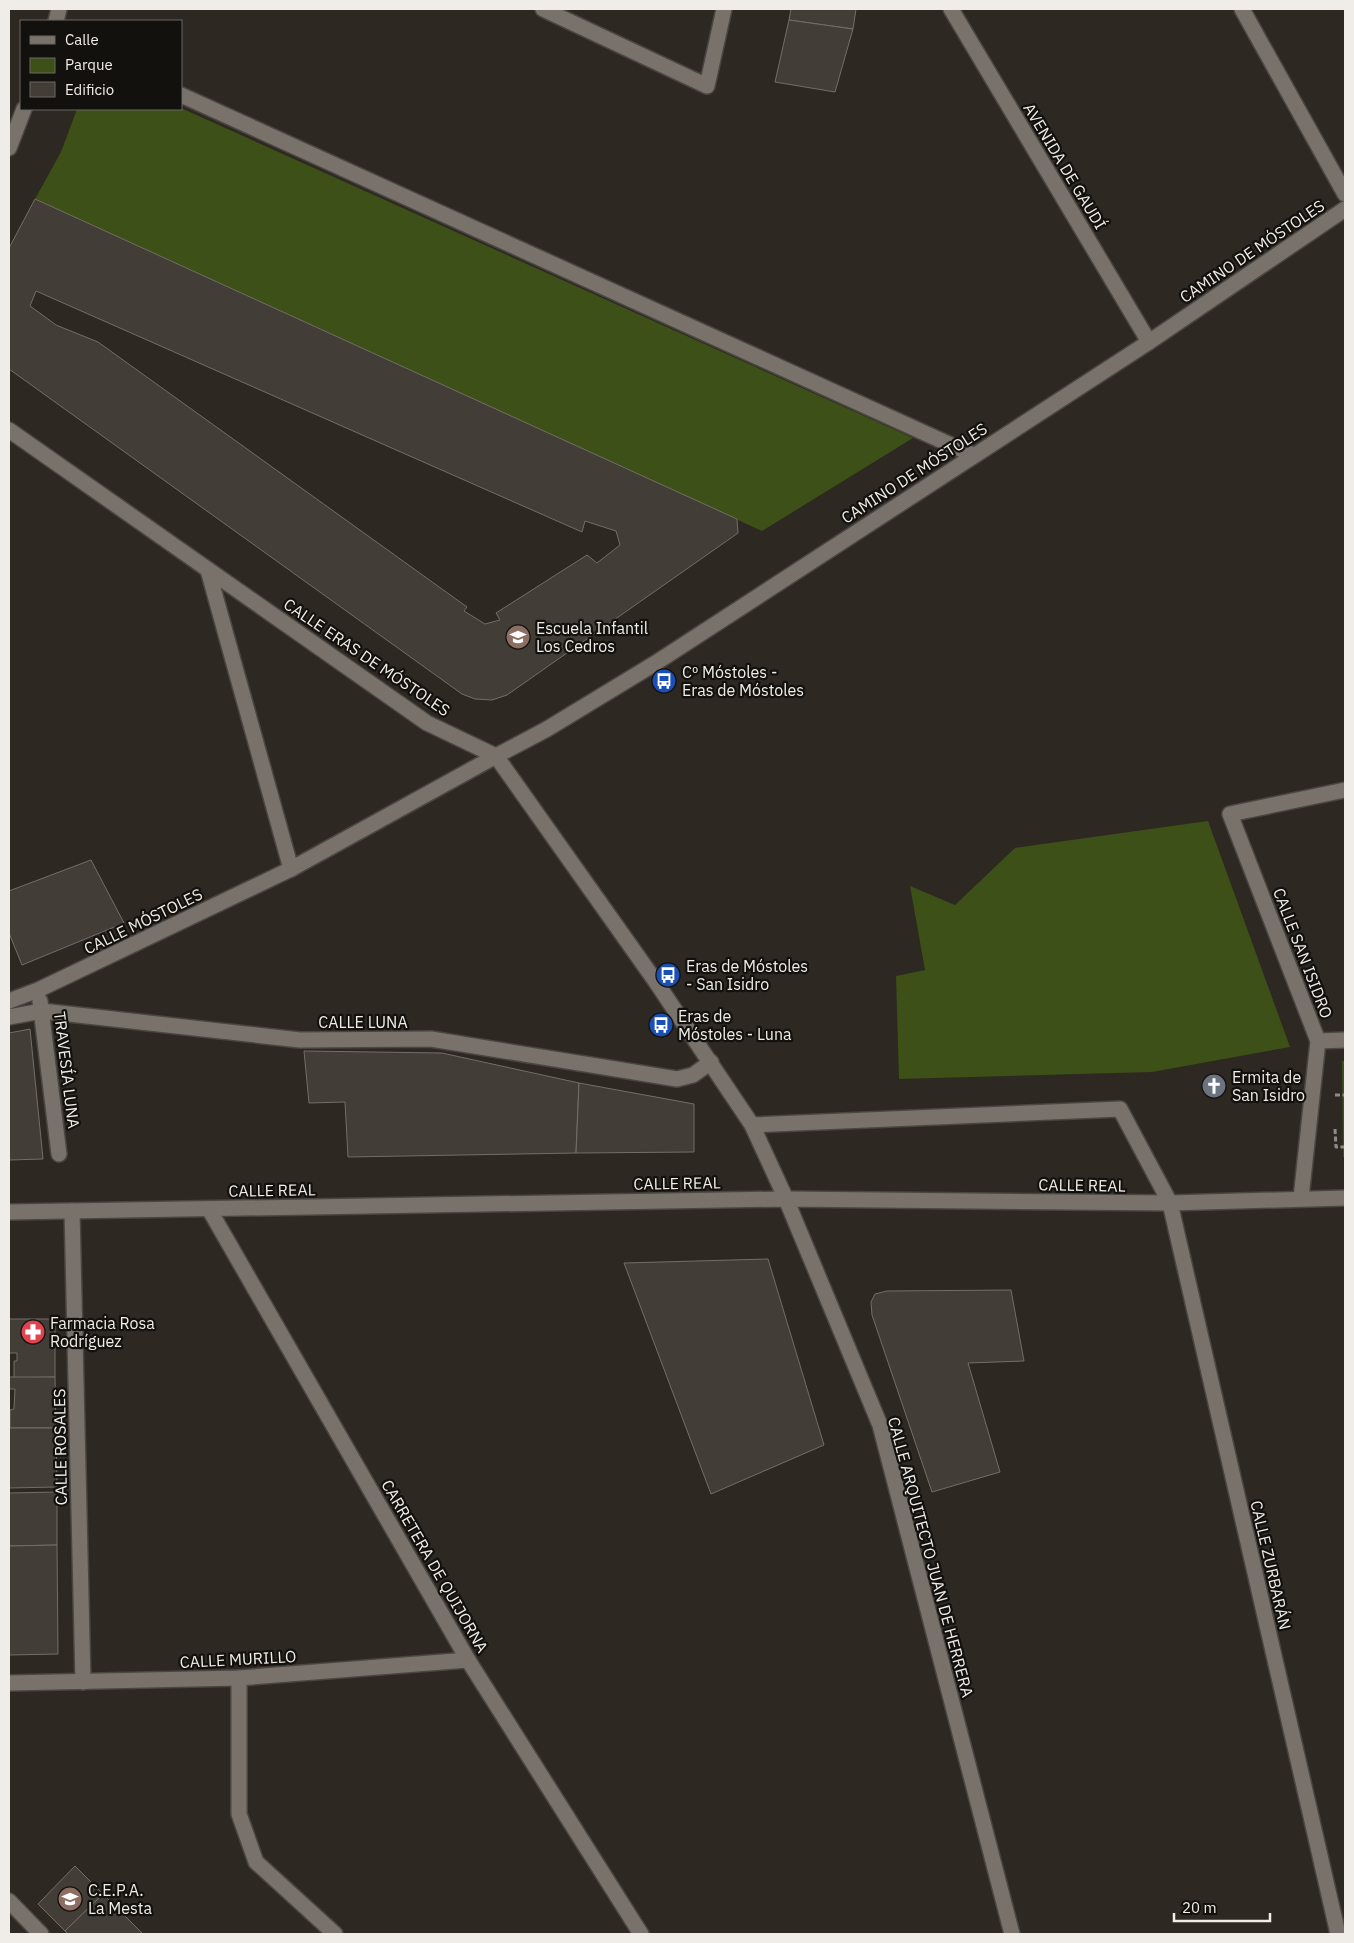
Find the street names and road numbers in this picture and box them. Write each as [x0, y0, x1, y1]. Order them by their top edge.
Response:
street label: AVENIDA DE GAUDÍ [1019, 99, 1111, 233]
street label: CAMINO DE MÓSTOLES [1175, 194, 1328, 307]
street label: CAMINO DE MÓSTOLES [837, 417, 991, 528]
street label: CALLE ERAS DE MÓSTOLES [280, 593, 455, 720]
street label: CALLE MÓSTOLES [80, 883, 206, 958]
street label: CALLE SAN ISIDRO [1269, 885, 1337, 1021]
street label: TRAVESÍA LUNA [50, 1010, 85, 1130]
street label: CALLE LUNA [318, 1012, 408, 1032]
street label: CALLE REAL [633, 1172, 721, 1194]
street label: CALLE REAL [1038, 1174, 1126, 1196]
street label: CALLE REAL [228, 1179, 316, 1201]
street label: CALLE ROSALES [49, 1388, 71, 1506]
street label: CALLE ARQUITECTO JUAN DE HERRERA [884, 1415, 978, 1699]
street label: CARRETERA DE QUIJORNA [377, 1476, 493, 1656]
street label: CALLE ZURBARÁN [1246, 1498, 1297, 1632]
street label: CALLE MURILLO [179, 1646, 297, 1672]

